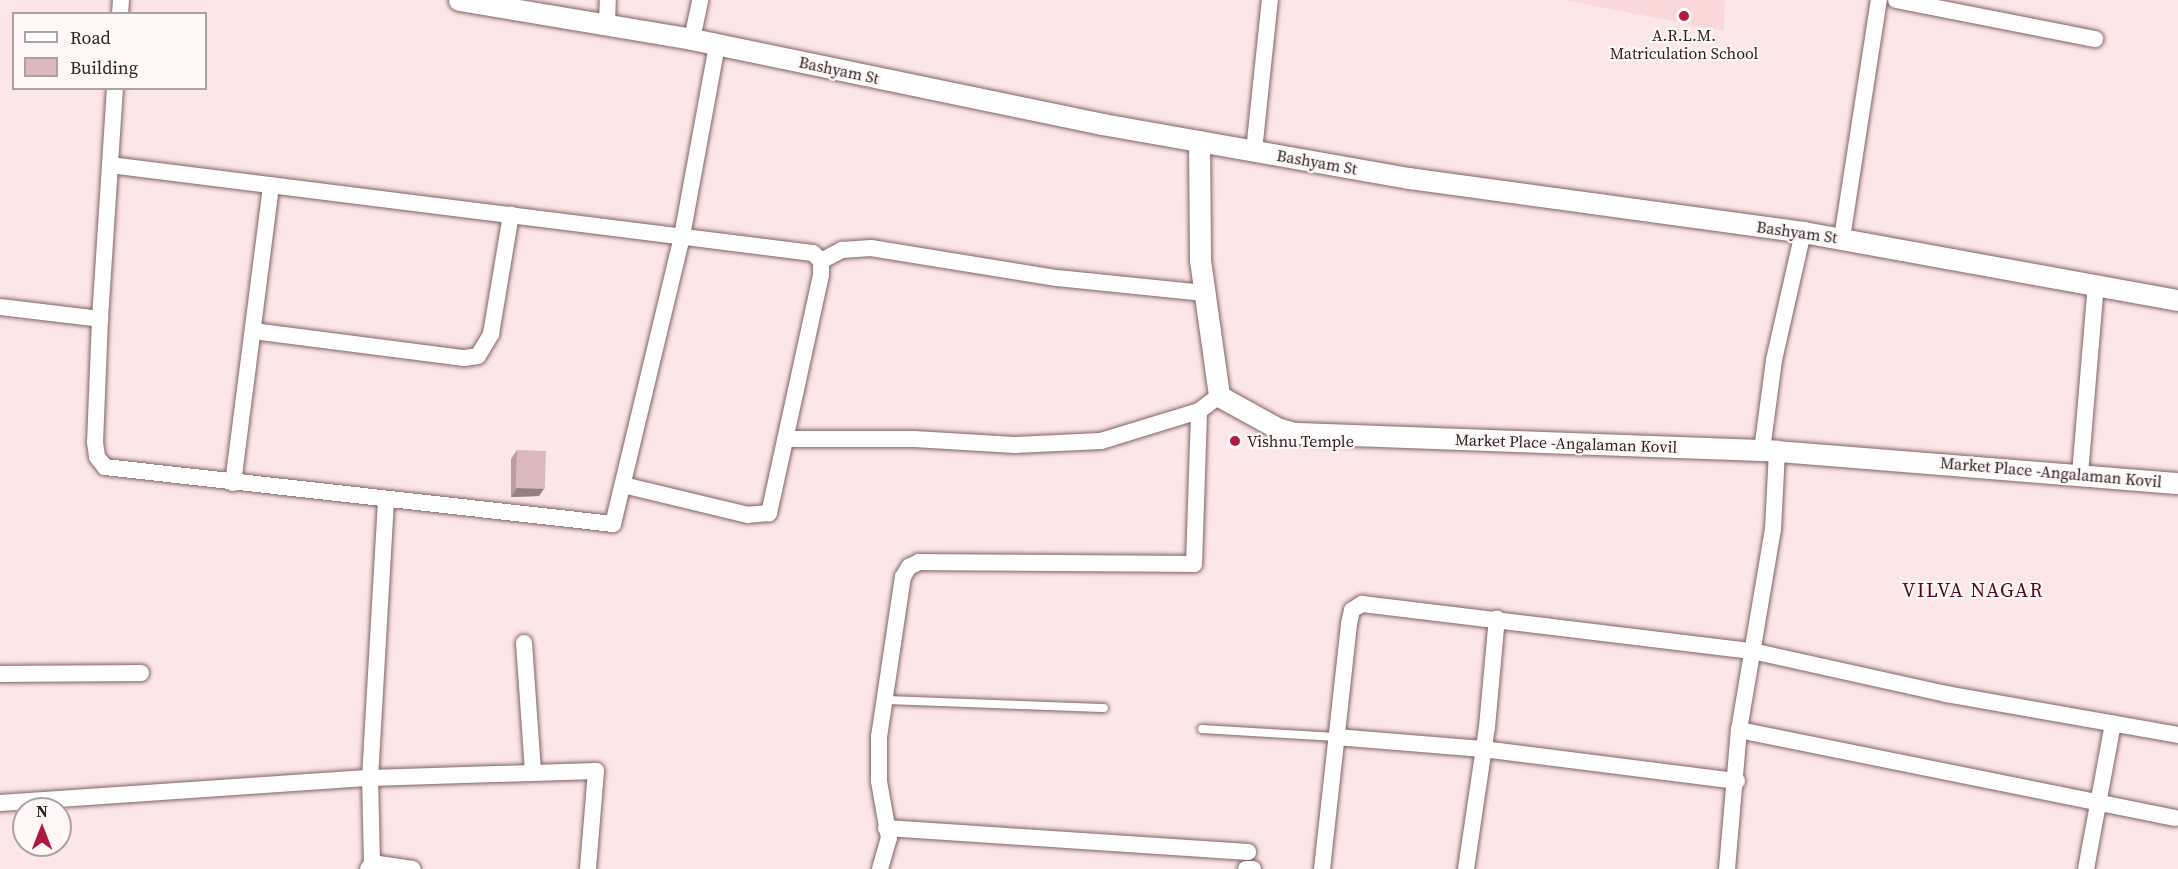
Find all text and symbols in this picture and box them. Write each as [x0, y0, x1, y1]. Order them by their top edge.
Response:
marker: A.R.L.M. Matriculation School [1677, 9, 1691, 23]
legend [12, 12, 207, 90]
text: Road [70, 25, 111, 50]
place label: A.R.L.M. Matriculation School [1610, 25, 1758, 63]
street label: Bashyam St [797, 52, 881, 88]
text: Building [70, 55, 138, 80]
street label: Bashyam St [1275, 145, 1359, 179]
street label: Bashyam St [1755, 217, 1839, 247]
street label: Market Place -Angalaman Kovil [1455, 430, 1677, 456]
place label: Vishnu Temple [1247, 431, 1354, 451]
marker: Vishnu Temple [1228, 434, 1242, 448]
street label: Market Place -Angalaman Kovil [1939, 453, 2163, 491]
district label: VILVA NAGAR [1902, 578, 2044, 602]
north arrow [12, 797, 72, 857]
text: N [36, 800, 48, 822]

